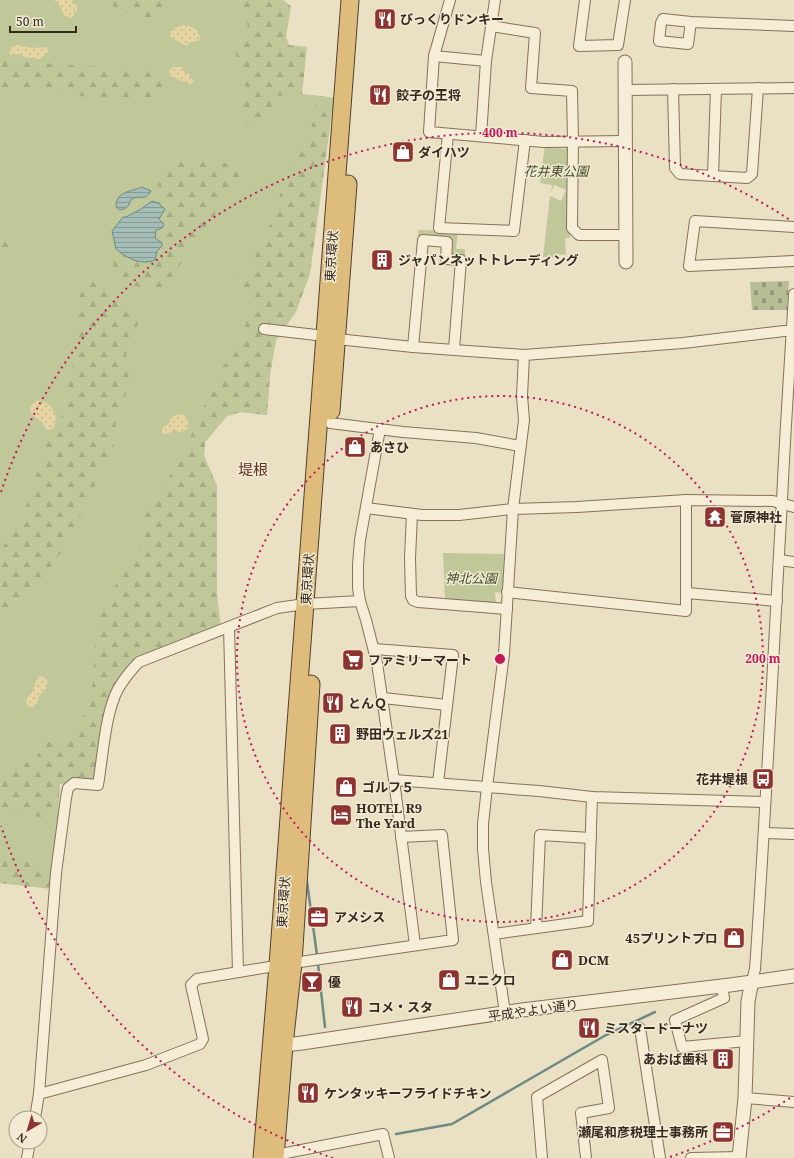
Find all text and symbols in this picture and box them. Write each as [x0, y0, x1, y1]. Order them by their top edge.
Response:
restaurant icon: びっくりドンキー [372, 6, 398, 32]
scale bar [10, 8, 76, 34]
place label: びっくりドンキー [400, 10, 504, 28]
text: 50 m [16, 13, 44, 30]
restaurant icon: 餃子の王将 [367, 82, 393, 108]
place label: 餃子の王将 [396, 86, 461, 104]
text: 400 m [482, 124, 518, 141]
shop icon: ダイハツ [390, 139, 416, 165]
place label: ダイハツ [418, 143, 470, 161]
park label: 花井東公園 [523, 162, 590, 180]
street label: 東京環状 [320, 229, 342, 283]
building icon: ジャパンネットトレーディング [369, 247, 395, 273]
place label: ジャパンネットトレーディング [398, 251, 579, 269]
shop icon: あさひ [342, 434, 368, 460]
place label: あさひ [370, 438, 409, 456]
district label: 堤根 [238, 459, 268, 479]
temple icon: 菅原神社 [702, 504, 728, 530]
place label: 菅原神社 [730, 508, 782, 526]
street label: 東京環状 [296, 552, 318, 606]
park label: 神北公園 [445, 569, 499, 587]
supermarket icon: ファミリーマート [340, 647, 366, 673]
text: 200 m [745, 650, 781, 667]
place label: ファミリーマート [368, 651, 472, 669]
centre of rings [493, 652, 507, 666]
restaurant icon: とんＱ [320, 690, 346, 716]
place label: とんＱ [348, 694, 387, 712]
building icon: 野田ウェルズ21 [327, 721, 353, 747]
place label: 野田ウェルズ21 [356, 725, 449, 743]
bus stop icon: 花井堤根 [750, 766, 776, 792]
place label: 花井堤根 [696, 770, 748, 788]
shop icon: ゴルフ５ [333, 774, 359, 800]
place label: ゴルフ５ [362, 778, 414, 796]
place label: HOTEL R9 The Yard [356, 799, 422, 832]
hotel icon: HOTEL R9 The Yard [328, 802, 354, 828]
street label: 東京環状 [272, 875, 294, 929]
office icon: アメシス [305, 904, 331, 930]
place label: アメシス [334, 908, 385, 926]
shop icon: 45プリントプロ [721, 925, 747, 951]
place label: 45プリントプロ [625, 929, 718, 947]
shop icon: DCM [549, 947, 575, 973]
place label: DCM [578, 951, 610, 969]
shop icon: ユニクロ [436, 967, 462, 993]
bar icon: 優 [299, 969, 325, 995]
place label: ユニクロ [464, 971, 516, 989]
place label: 優 [328, 973, 341, 991]
restaurant icon: コメ・スタ [339, 994, 365, 1020]
street label: 平成やよい通り [487, 995, 579, 1025]
place label: コメ・スタ [368, 998, 433, 1016]
restaurant icon: ミスタードーナツ [576, 1015, 602, 1041]
place label: ミスタードーナツ [604, 1019, 708, 1037]
building icon: あおば歯科 [710, 1046, 736, 1072]
place label: あおば歯科 [643, 1050, 708, 1068]
restaurant icon: ケンタッキーフライドチキン [295, 1080, 321, 1106]
place label: ケンタッキーフライドチキン [324, 1084, 491, 1102]
north arrow [8, 1110, 48, 1150]
office icon: 瀬尾和彦税理士事務所 [710, 1119, 736, 1145]
place label: 瀬尾和彦税理士事務所 [578, 1123, 708, 1141]
text: N [13, 1129, 30, 1147]

